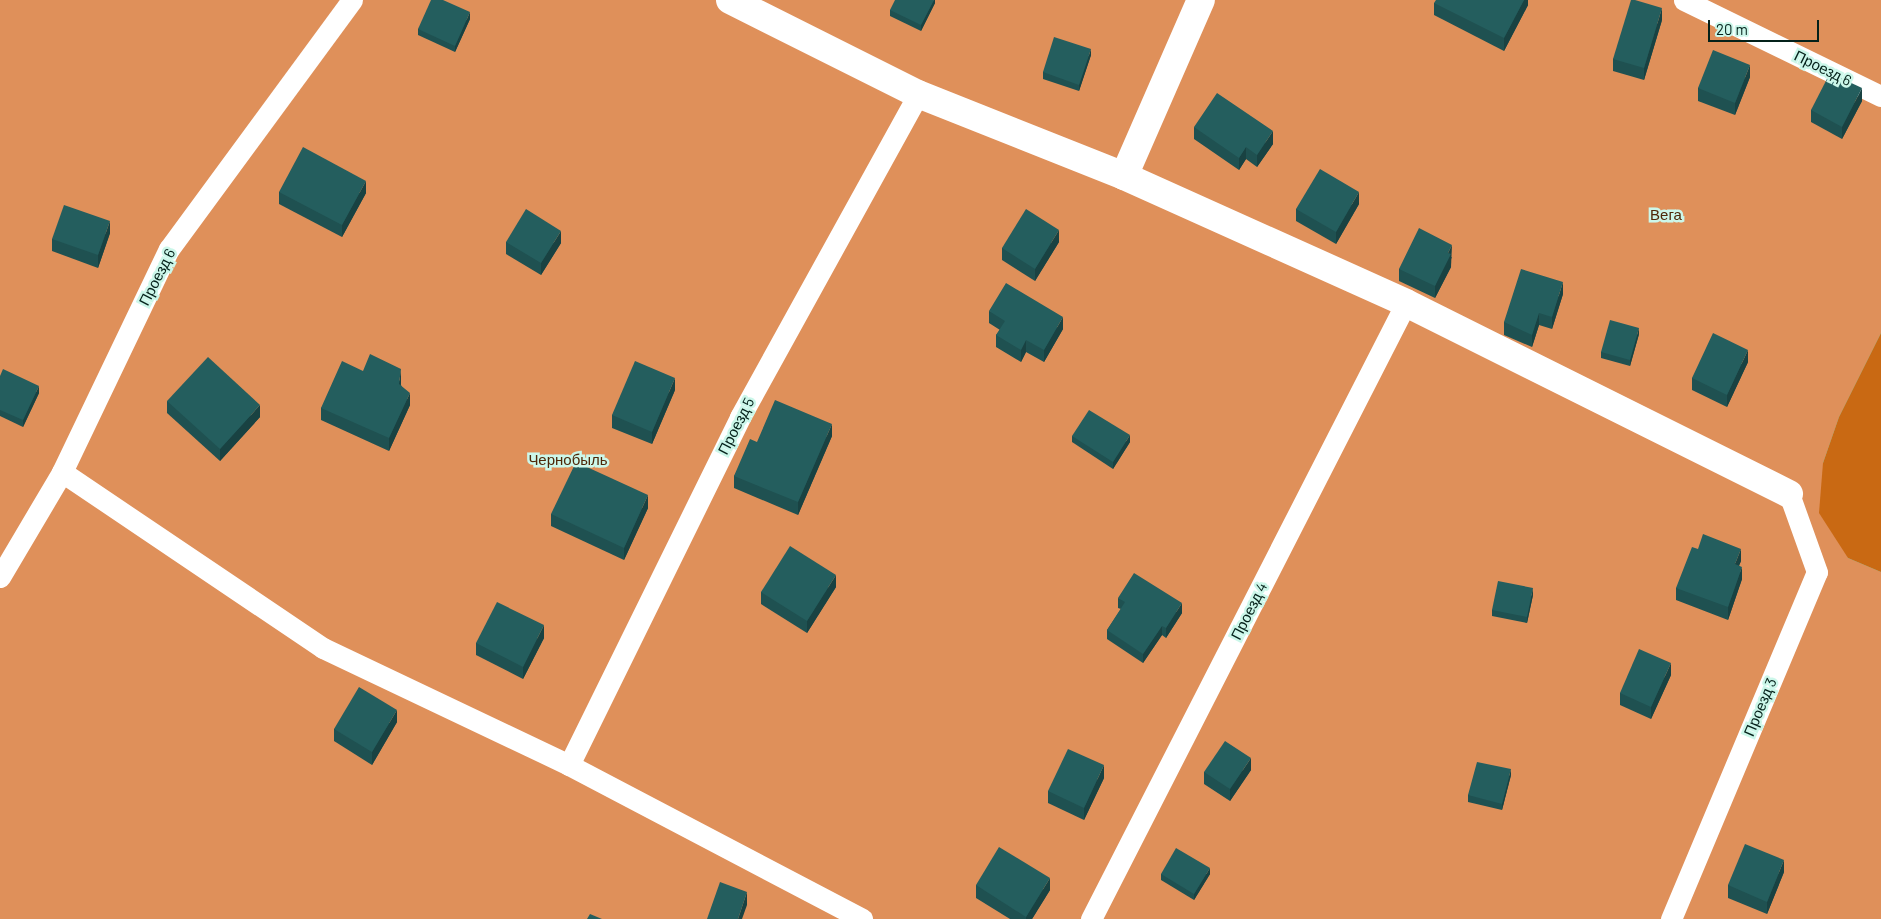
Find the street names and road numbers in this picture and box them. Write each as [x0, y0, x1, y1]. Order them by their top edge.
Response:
street label: Проезд 6 [1791, 46, 1855, 90]
street label: Проезд 6 [135, 246, 179, 308]
street label: Проезд 5 [714, 395, 758, 457]
street label: Проезд 4 [1227, 579, 1271, 643]
street label: Проезд 3 [1740, 675, 1780, 739]

